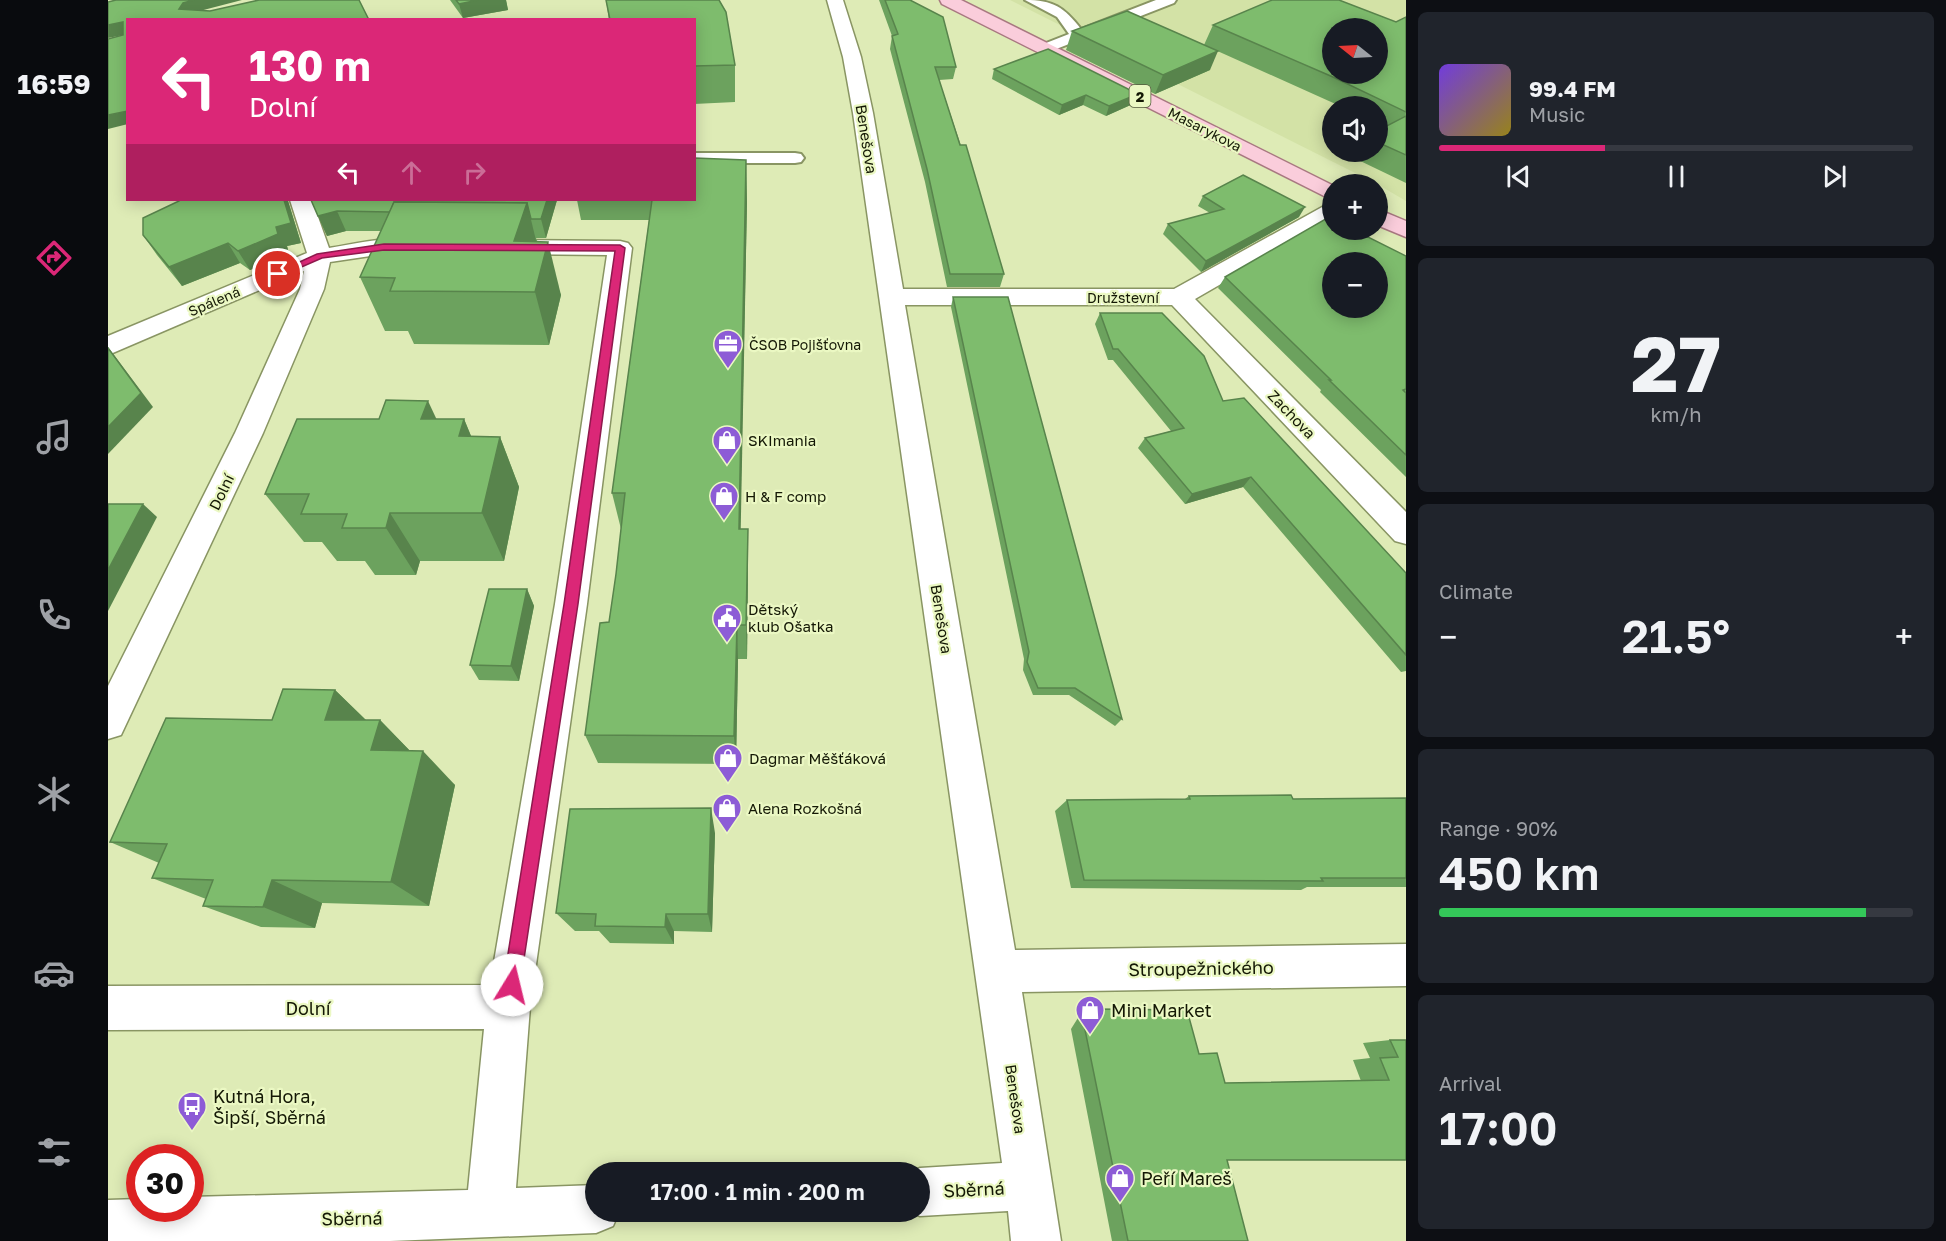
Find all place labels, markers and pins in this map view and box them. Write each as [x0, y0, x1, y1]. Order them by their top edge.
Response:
pin [252, 248, 303, 299]
office icon: ČSOB Pojišťovna [712, 328, 744, 370]
place label: ČSOB Pojišťovna [749, 336, 861, 353]
shop icon: SKImania [711, 424, 743, 466]
place label: SKImania [748, 431, 816, 449]
shop icon: H & F comp [708, 480, 740, 522]
place label: H & F comp [745, 487, 826, 505]
place label: Dětský klub Ošatka [748, 600, 834, 635]
public building icon: Dětský klub Ošatka [711, 602, 743, 644]
shop icon: Dagmar Měšťáková [712, 742, 744, 784]
place label: Dagmar Měšťáková [749, 749, 886, 767]
shop icon: Alena Rozkošná [711, 792, 743, 834]
place label: Alena Rozkošná [748, 799, 862, 817]
shop icon: Mini Market [1074, 994, 1106, 1036]
place label: Mini Market [1111, 999, 1212, 1021]
place label: Kutná Hora, Šipší, Sběrná [213, 1085, 326, 1128]
bus stop icon: Kutná Hora, Šipší, Sběrná [176, 1090, 208, 1132]
shop icon: Peří Mareš [1104, 1162, 1136, 1204]
place label: Peří Mareš [1141, 1167, 1232, 1189]

